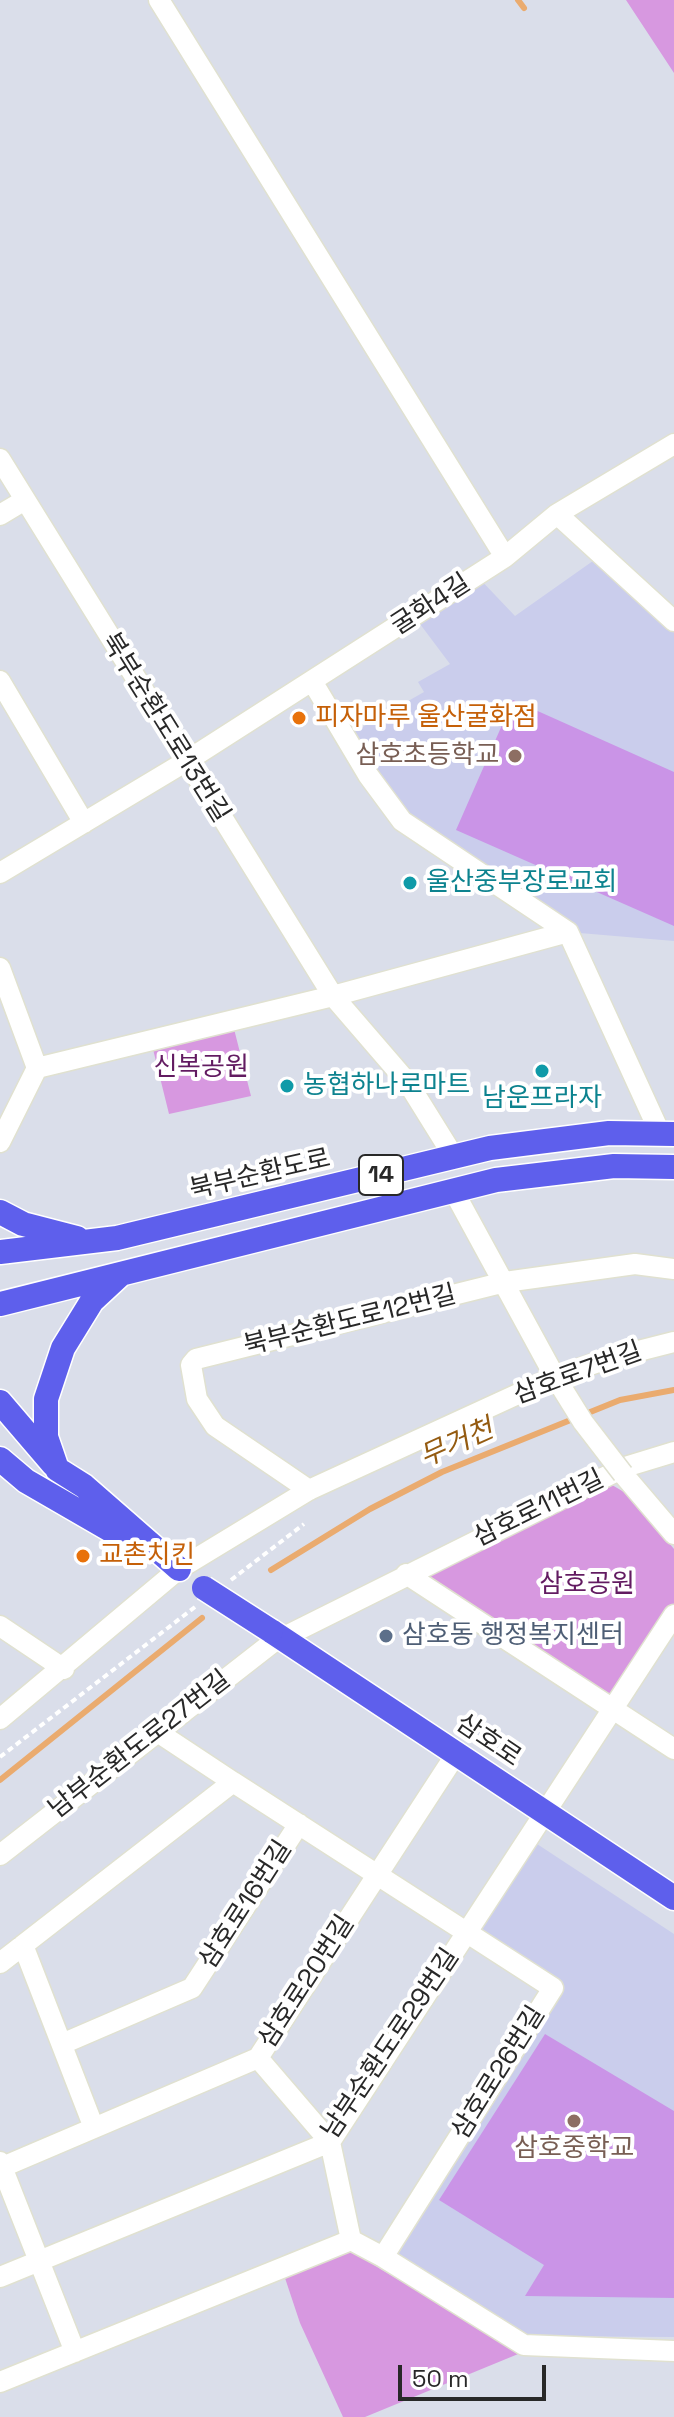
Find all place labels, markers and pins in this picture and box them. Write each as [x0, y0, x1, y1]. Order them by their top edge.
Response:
place label: 피자마루 울산굴화점 [315, 702, 537, 734]
marker: 피자마루 울산굴화점 [290, 709, 308, 727]
place label: 삼호초등학교 [355, 740, 499, 772]
marker: 삼호초등학교 [506, 747, 524, 765]
place label: 울산중부장로교회 [426, 867, 617, 899]
marker: 울산중부장로교회 [401, 874, 419, 892]
marker: 남운프라자 [533, 1062, 551, 1080]
place label: 농협하나로마트 [303, 1070, 470, 1102]
marker: 농협하나로마트 [278, 1077, 296, 1095]
place label: 남운프라자 [482, 1083, 602, 1115]
place label: 교촌치킨 [99, 1540, 195, 1572]
marker: 교촌치킨 [74, 1547, 92, 1565]
place label: 삼호동 행정복지센터 [402, 1620, 624, 1652]
marker: 삼호동 행정복지센터 [377, 1627, 395, 1645]
marker: 삼호중학교 [565, 2112, 583, 2130]
place label: 삼호중학교 [514, 2133, 634, 2165]

